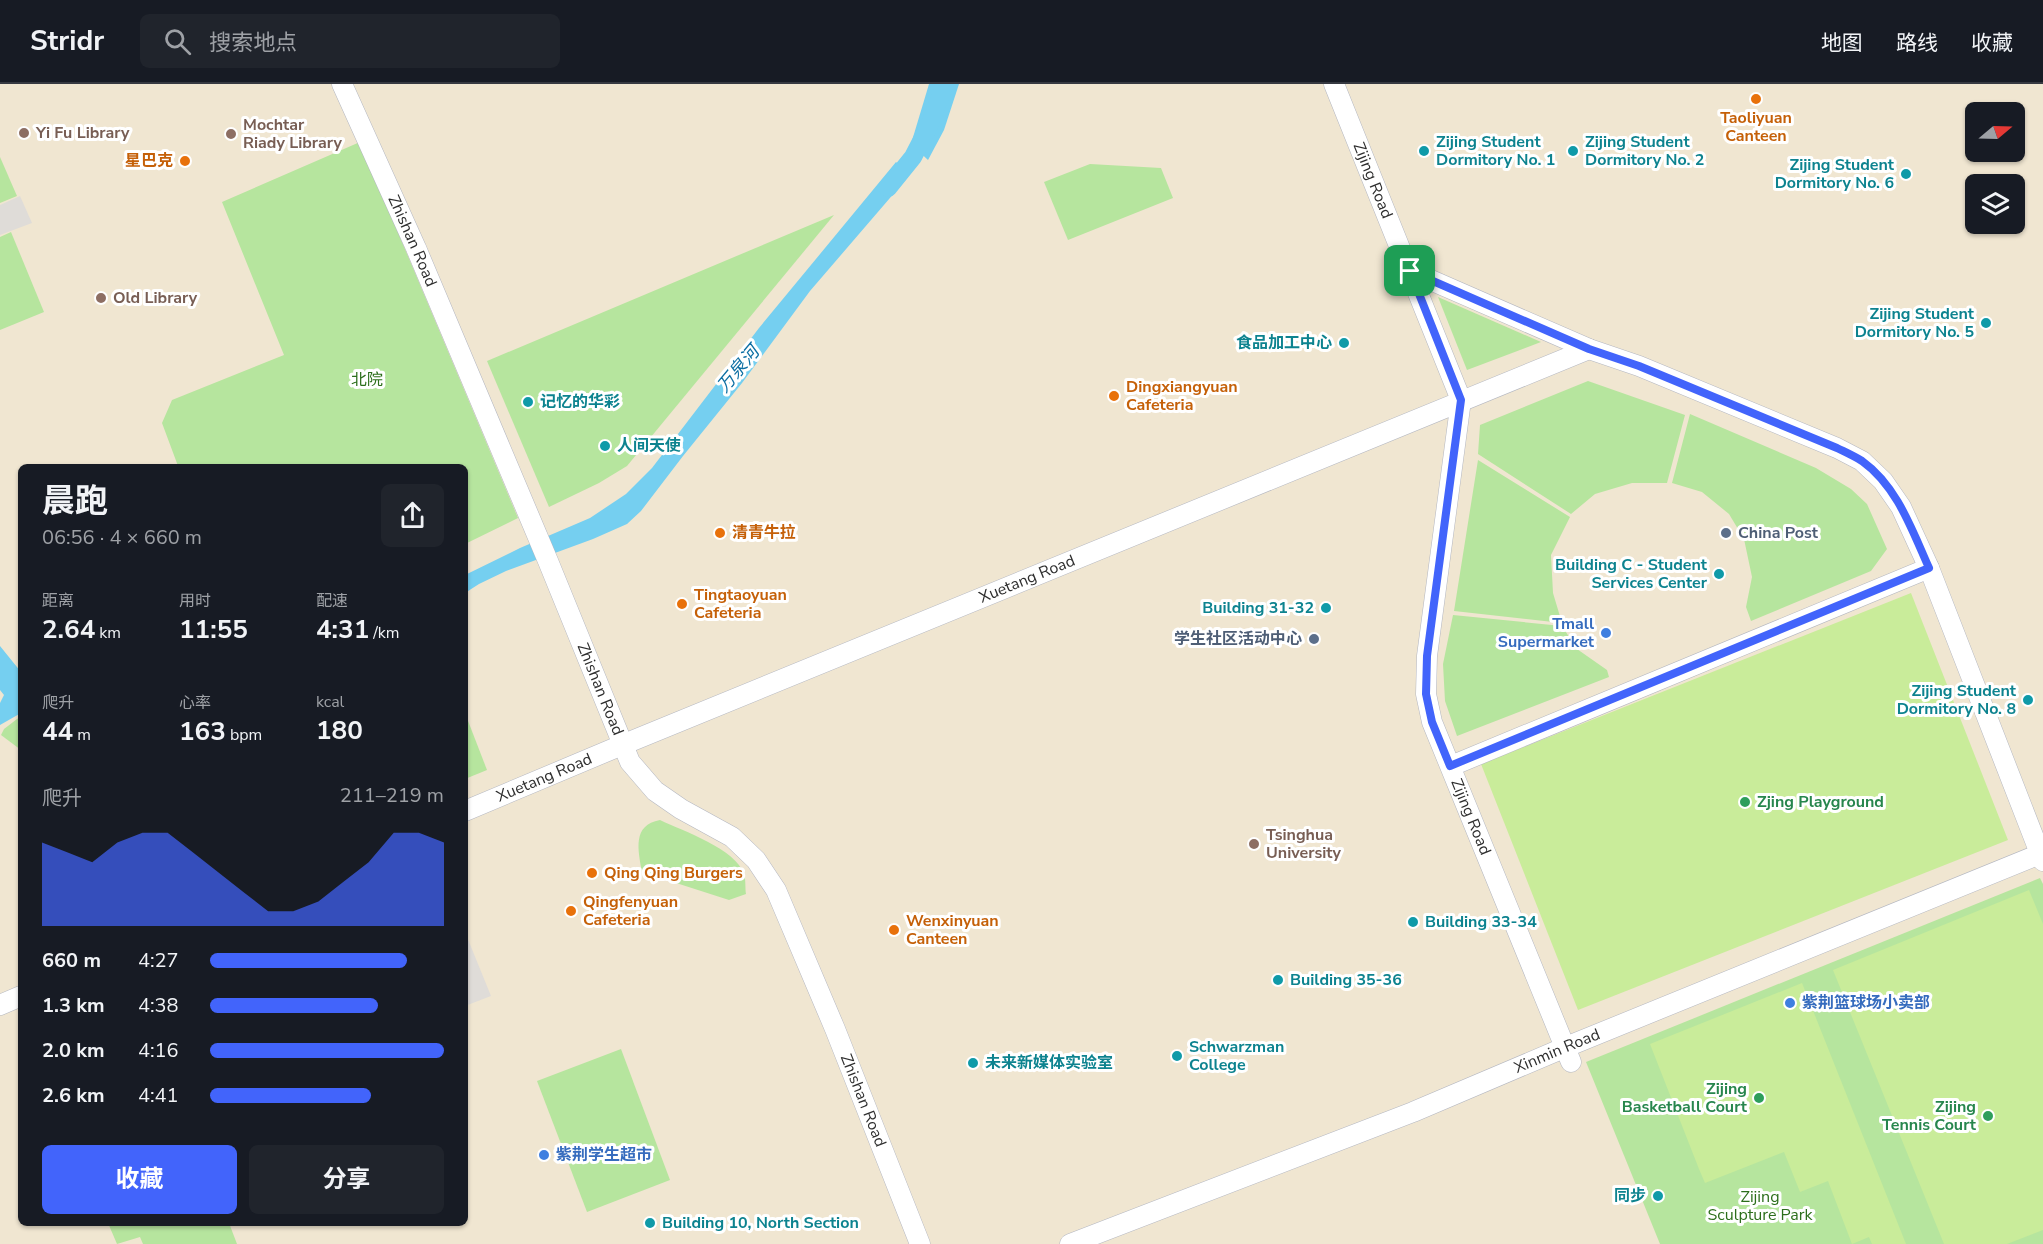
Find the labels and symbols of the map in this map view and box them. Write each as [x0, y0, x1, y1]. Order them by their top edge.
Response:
marker: Taoliyuan Canteen [1749, 92, 1763, 106]
north arrow [1965, 102, 2025, 162]
place label: Taoliyuan Canteen [1720, 107, 1792, 147]
place label: Mochtar Riady Library [243, 114, 343, 154]
place label: Yi Fu Library [35, 122, 130, 144]
marker: Yi Fu Library [17, 126, 31, 140]
marker: Mochtar Riady Library [224, 127, 238, 141]
place label: Zijing Student Dormitory No. 1 [1436, 131, 1555, 171]
place label: Zijing Student Dormitory No. 2 [1585, 131, 1704, 171]
street label: Zijing Road [1348, 139, 1398, 222]
marker: Zijing Student Dormitory No. 1 [1417, 144, 1431, 158]
marker: Zijing Student Dormitory No. 2 [1566, 144, 1580, 158]
place label: 星巴克 [125, 150, 173, 172]
marker: 星巴克 [178, 154, 192, 168]
place label: Zijing Student Dormitory No. 6 [1775, 154, 1895, 194]
marker: Zijing Student Dormitory No. 6 [1899, 167, 1913, 181]
street label: Zhishan Road [383, 192, 442, 290]
pin [1384, 245, 1435, 296]
place label: Old Library [113, 287, 198, 309]
marker: Old Library [94, 291, 108, 305]
place label: Zijing Student Dormitory No. 5 [1855, 303, 1975, 343]
marker: Zijing Student Dormitory No. 5 [1979, 316, 1993, 330]
place label: 食品加工中心 [1236, 332, 1332, 354]
marker: 食品加工中心 [1337, 336, 1351, 350]
water label: 万泉河 [711, 338, 766, 397]
park label: 北院 [351, 369, 383, 391]
place label: Dingxiangyuan Cafeteria [1126, 376, 1238, 416]
marker: Dingxiangyuan Cafeteria [1107, 389, 1121, 403]
place label: 记忆的华彩 [540, 391, 620, 413]
marker: 记忆的华彩 [521, 395, 535, 409]
place label: 人间天使 [617, 435, 681, 457]
marker: 人间天使 [598, 439, 612, 453]
place label: 清青牛拉 [732, 522, 796, 544]
place label: China Post [1738, 522, 1819, 544]
marker: 清青牛拉 [713, 526, 727, 540]
marker: China Post [1719, 526, 1733, 540]
street label: Xuetang Road [976, 550, 1078, 609]
place label: Building C - Student Services Center [1555, 554, 1708, 594]
marker: Building C - Student Services Center [1712, 567, 1726, 581]
place label: Tingtaoyuan Cafeteria [694, 584, 787, 624]
marker: Tingtaoyuan Cafeteria [675, 597, 689, 611]
place label: Building 31-32 [1202, 597, 1314, 619]
marker: Building 31-32 [1319, 601, 1333, 615]
place label: Tmall Supermarket [1498, 613, 1595, 653]
marker: Tmall Supermarket [1599, 626, 1613, 640]
place label: 学生社区活动中心 [1174, 628, 1302, 650]
marker: 学生社区活动中心 [1307, 632, 1321, 646]
street label: Zhishan Road [572, 640, 629, 739]
place label: Zijing Student Dormitory No. 8 [1897, 680, 2017, 720]
marker: Zijing Student Dormitory No. 8 [2021, 693, 2035, 707]
street label: Xuetang Road [493, 748, 595, 808]
street label: Zijing Road [1445, 775, 1496, 858]
place label: Zjing Playground [1757, 791, 1884, 813]
marker: Zjing Playground [1738, 795, 1752, 809]
place label: Tsinghua University [1266, 824, 1342, 864]
marker: Tsinghua University [1247, 837, 1261, 851]
place label: Qing Qing Burgers [604, 862, 743, 884]
marker: Qing Qing Burgers [585, 866, 599, 880]
place label: Qingfenyuan Cafeteria [583, 891, 678, 931]
marker: Qingfenyuan Cafeteria [564, 904, 578, 918]
place label: Wenxinyuan Canteen [906, 910, 999, 950]
place label: Building 33-34 [1425, 911, 1537, 933]
marker: Building 33-34 [1406, 915, 1420, 929]
marker: Wenxinyuan Canteen [887, 923, 901, 937]
place label: Building 35-36 [1290, 969, 1402, 991]
marker: Building 35-36 [1271, 973, 1285, 987]
place label: 紫荆篮球场小卖部 [1802, 992, 1930, 1014]
marker: 紫荆篮球场小卖部 [1783, 996, 1797, 1010]
street label: Xinmin Road [1511, 1023, 1603, 1079]
place label: Schwarzman College [1189, 1036, 1284, 1076]
marker: Schwarzman College [1170, 1049, 1184, 1063]
street label: Zhishan Road [835, 1051, 892, 1150]
place label: 未来新媒体实验室 [985, 1052, 1113, 1074]
marker: 未来新媒体实验室 [966, 1056, 980, 1070]
place label: Zijing Basketball Court [1622, 1078, 1748, 1118]
marker: Zijing Basketball Court [1752, 1091, 1766, 1105]
place label: Zijing Tennis Court [1882, 1096, 1977, 1136]
marker: Zijing Tennis Court [1981, 1109, 1995, 1123]
place label: 紫荆学生超市 [556, 1144, 652, 1166]
marker: 紫荆学生超市 [537, 1148, 551, 1162]
place label: 同步 [1614, 1185, 1646, 1207]
park label: Zijing Sculpture Park [1708, 1186, 1813, 1226]
marker: 同步 [1651, 1189, 1665, 1203]
place label: Building 10, North Section [662, 1212, 859, 1234]
marker: Building 10, North Section [643, 1216, 657, 1230]

